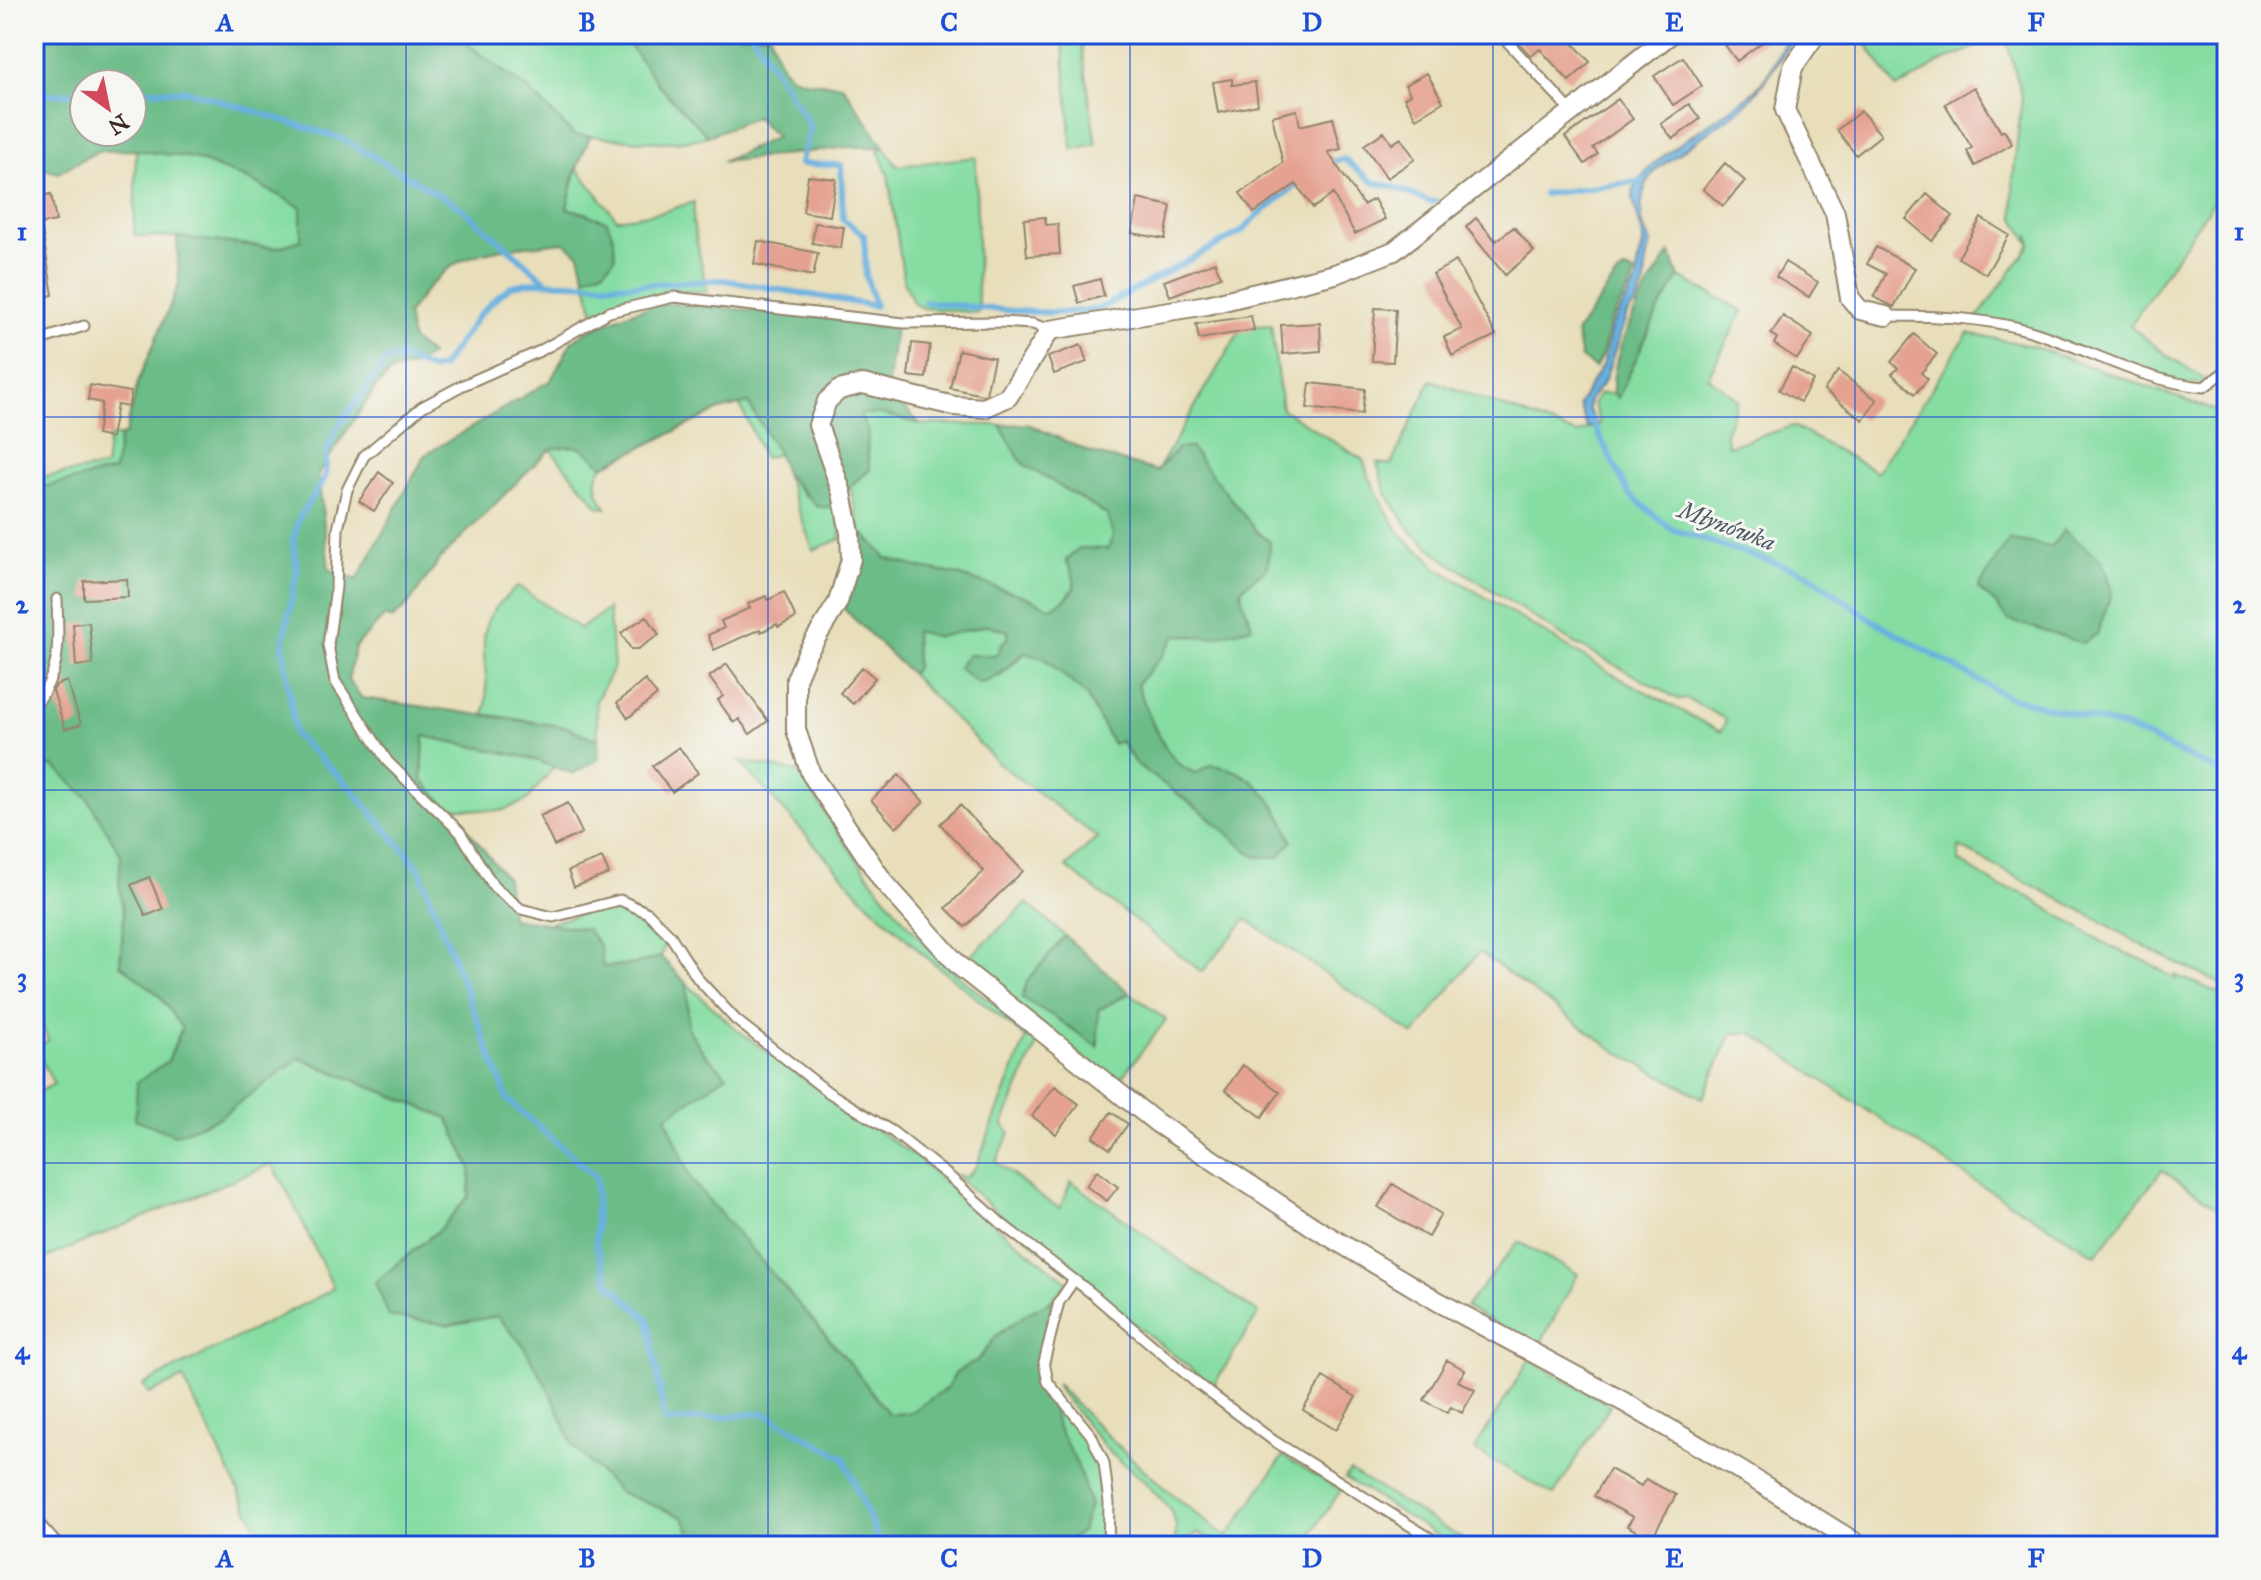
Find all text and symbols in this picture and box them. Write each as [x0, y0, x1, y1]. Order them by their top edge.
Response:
text: A [214, 6, 234, 38]
text: B [578, 6, 596, 38]
text: C [940, 6, 958, 38]
text: D [1302, 6, 1322, 38]
text: E [1665, 6, 1684, 38]
text: F [2028, 6, 2045, 38]
north arrow [68, 68, 148, 148]
text: N [103, 108, 134, 141]
text: 1 [17, 215, 27, 247]
text: 1 [2234, 215, 2244, 247]
water label: Młynówka [1672, 494, 1780, 557]
text: 2 [16, 588, 30, 620]
text: 2 [2233, 588, 2247, 620]
text: 3 [17, 961, 27, 993]
text: 3 [2234, 961, 2244, 993]
text: 4 [15, 1334, 31, 1366]
text: 4 [2232, 1334, 2248, 1366]
text: A [214, 1542, 234, 1574]
text: B [578, 1542, 596, 1574]
text: C [940, 1542, 958, 1574]
text: D [1302, 1542, 1322, 1574]
text: E [1665, 1542, 1684, 1574]
text: F [2028, 1542, 2045, 1574]

